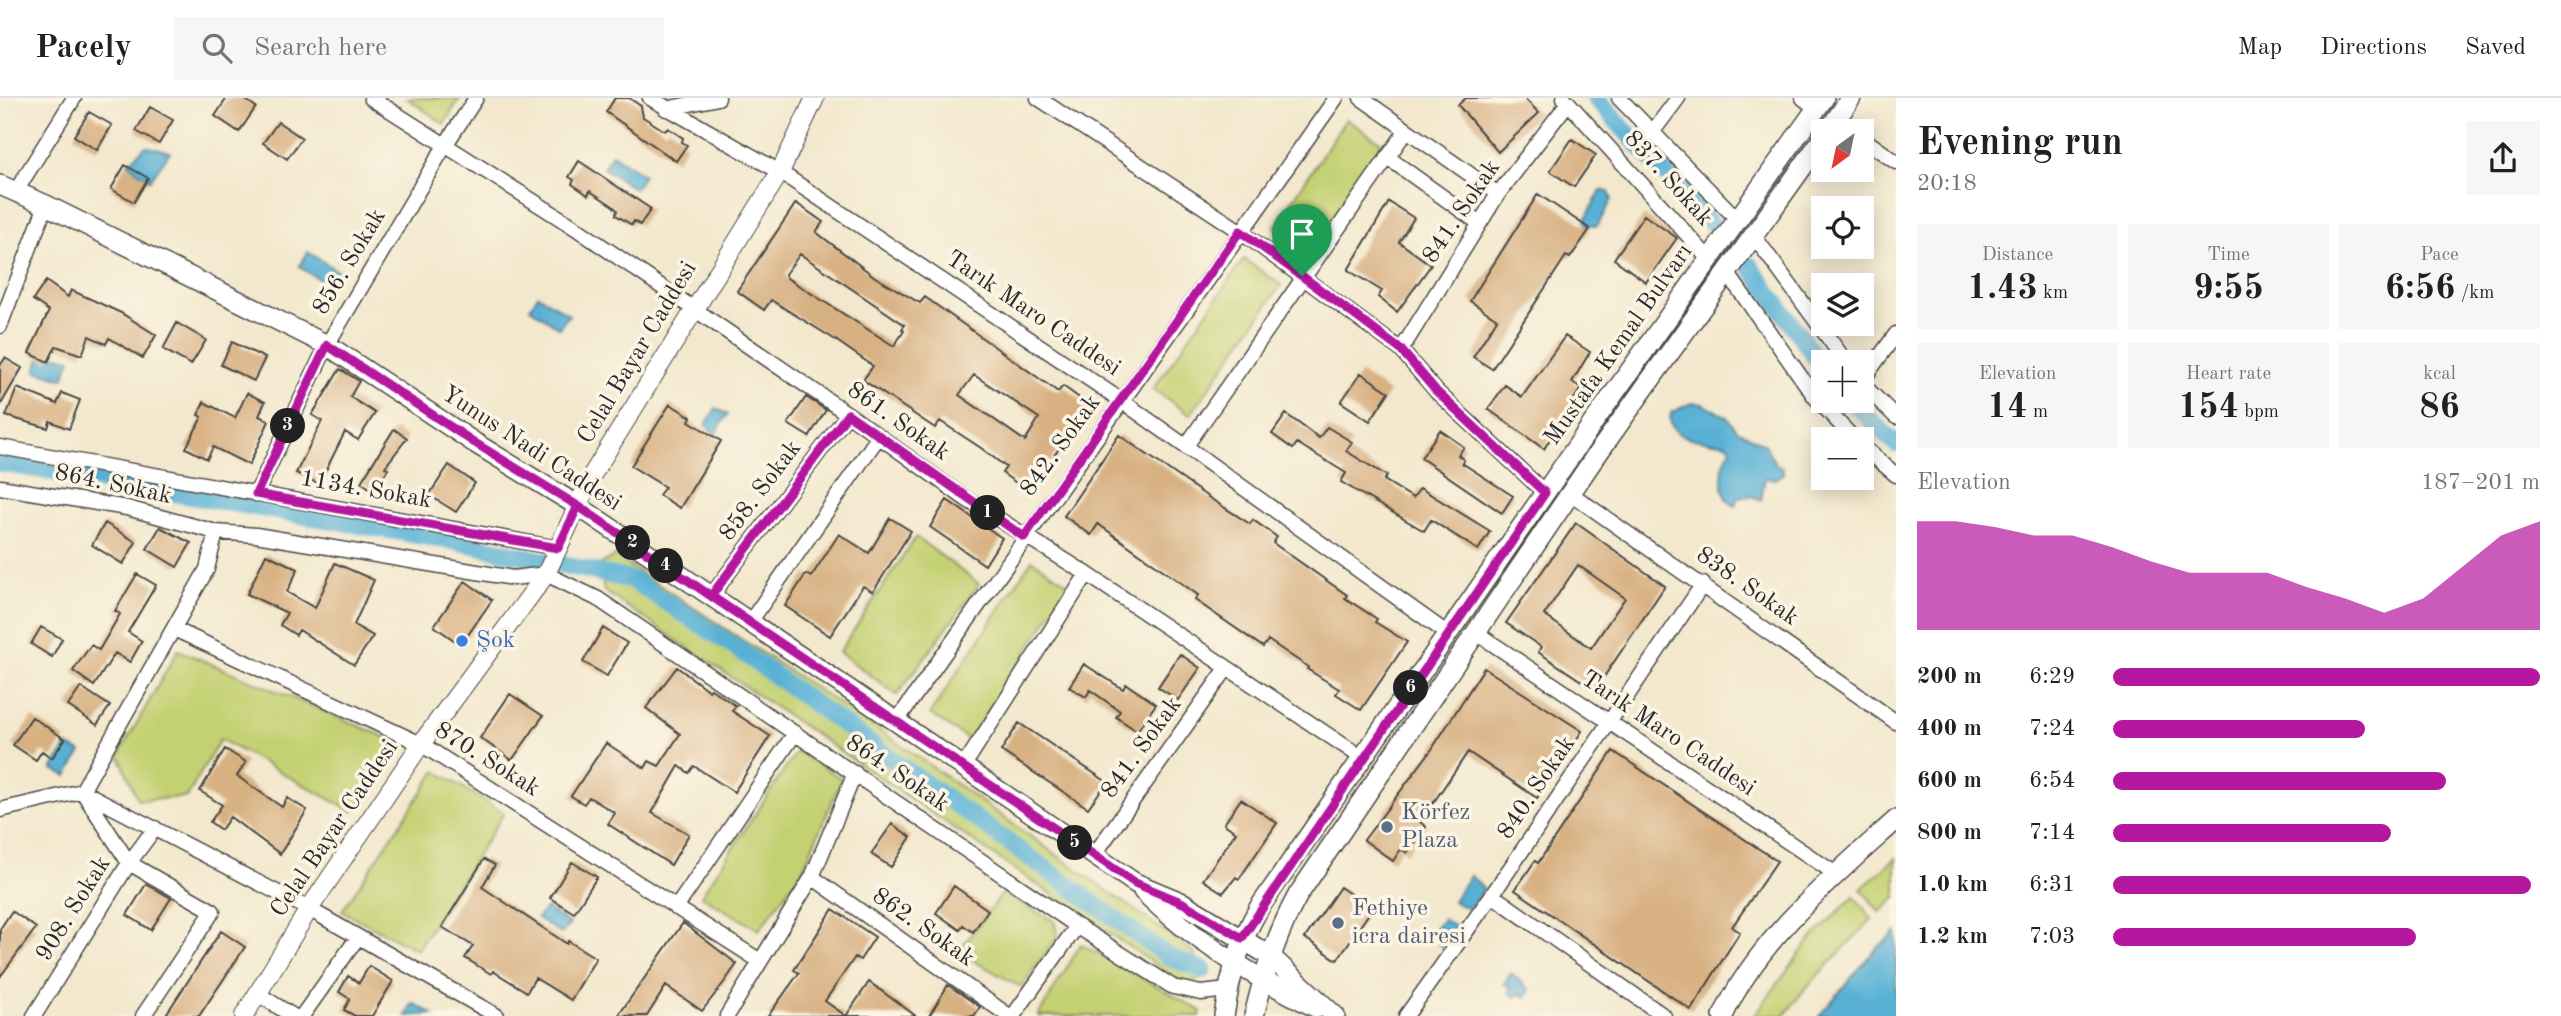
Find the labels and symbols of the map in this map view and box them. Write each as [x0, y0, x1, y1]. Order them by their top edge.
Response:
north arrow [1811, 119, 1874, 182]
street label: 837. Sokak [1619, 127, 1717, 231]
street label: 841. Sokak [1419, 156, 1505, 268]
pin [1272, 204, 1332, 276]
street label: 856. Sokak [309, 205, 391, 319]
street label: Mustafa Kemal Bulvarı [1541, 240, 1697, 450]
street label: Tarık Maro Caddesi [941, 247, 1125, 381]
street label: Celal Bayar Caddesi [574, 258, 702, 448]
street label: 861. Sokak [842, 378, 954, 466]
street label: Yunus Nadi Caddesi [437, 382, 625, 516]
street label: 842. Sokak [1016, 391, 1106, 501]
pin: 3 [270, 408, 306, 444]
street label: 858. Sokak [716, 436, 806, 546]
street label: 864. Sokak [52, 461, 174, 509]
street label: 1134. Sokak [299, 467, 433, 513]
pin: 1 [970, 496, 1006, 530]
pin: 2 [616, 526, 650, 560]
street label: 838. Sokak [1691, 543, 1803, 631]
pin: 4 [648, 548, 684, 584]
place label: Şok [476, 629, 515, 653]
marker: Şok [454, 633, 470, 649]
street label: Tarık Maro Caddesi [1576, 667, 1760, 801]
pin: 6 [1394, 670, 1428, 706]
street label: 841. Sokak [1097, 693, 1187, 803]
street label: 870. Sokak [430, 718, 544, 802]
street label: 864. Sokak [841, 731, 953, 817]
street label: 840. Sokak [1494, 732, 1580, 844]
street label: Celal Bayar Caddesi [267, 736, 403, 922]
place label: Körfez Plaza [1401, 801, 1470, 853]
marker: Körfez Plaza [1379, 819, 1395, 835]
pin: 5 [1058, 826, 1092, 860]
street label: 908. Sokak [32, 852, 116, 966]
street label: 862. Sokak [867, 884, 979, 972]
place label: Fethiye icra dairesi [1352, 897, 1466, 949]
marker: Fethiye icra dairesi [1330, 915, 1346, 931]

